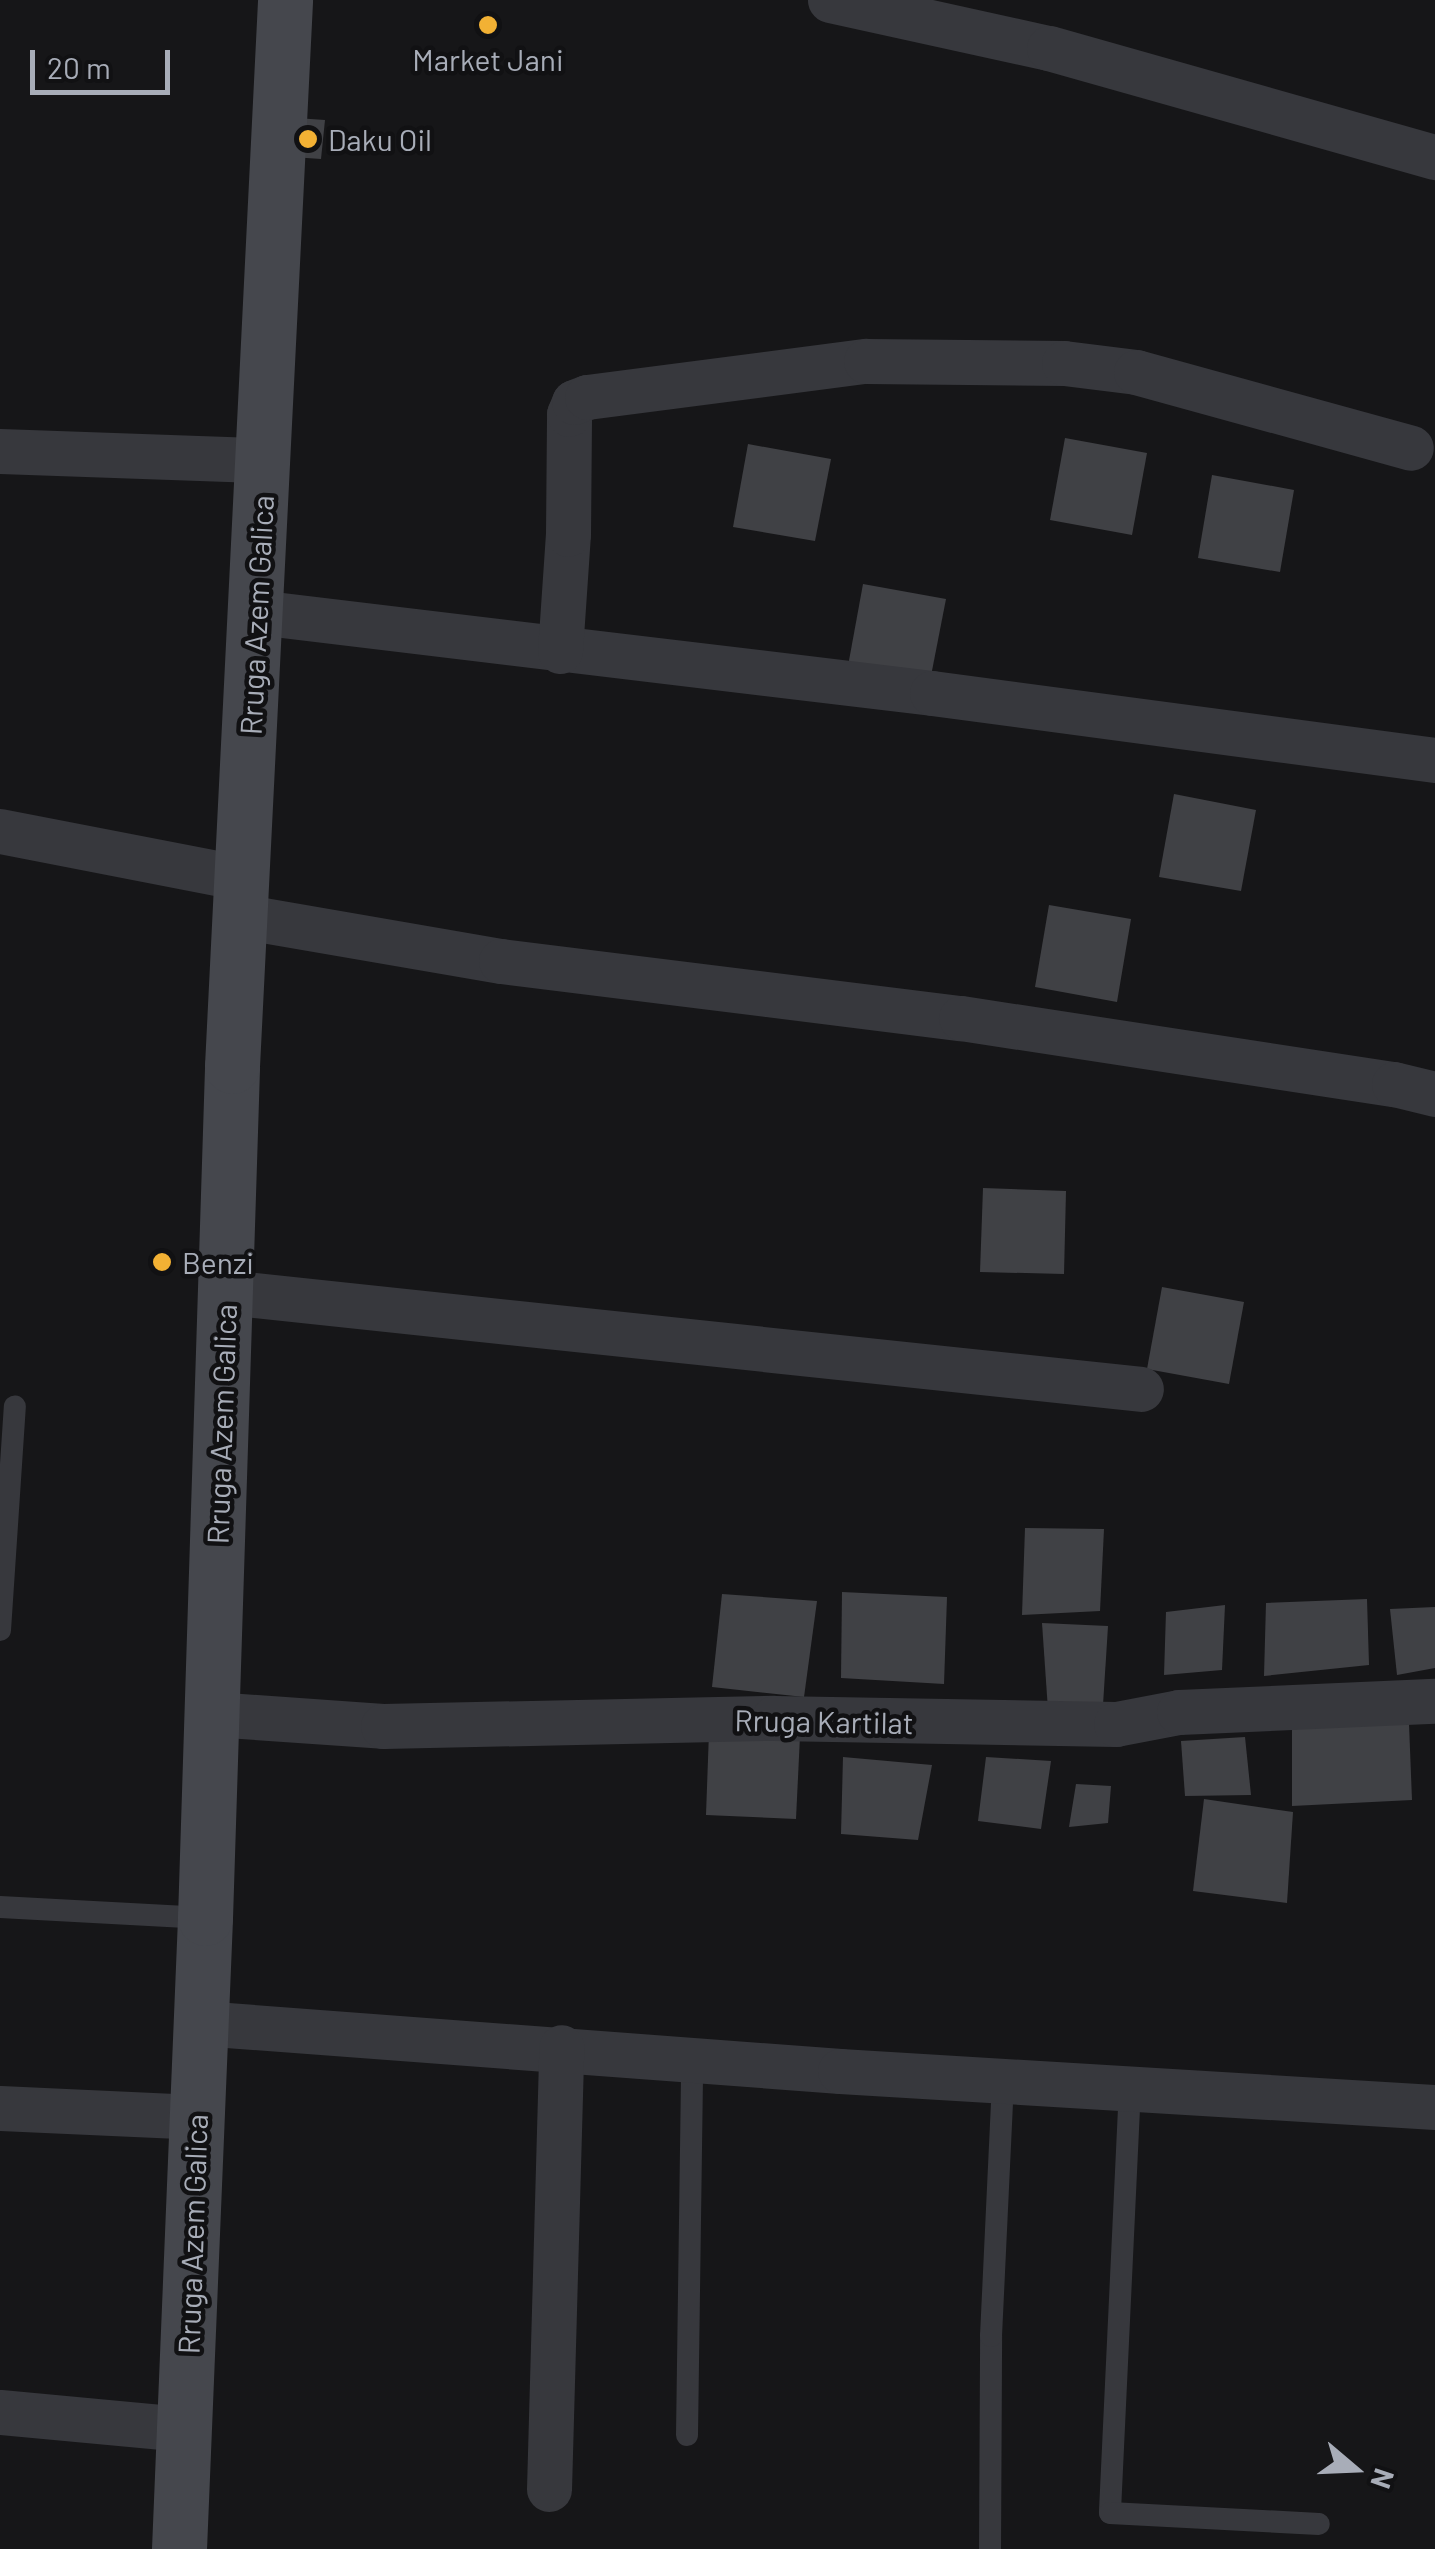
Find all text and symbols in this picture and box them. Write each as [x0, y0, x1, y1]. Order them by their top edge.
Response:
marker: Market Jani [477, 14, 499, 36]
scale bar [35, 30, 175, 92]
place label: Market Jani [412, 41, 564, 77]
text: 20 m [47, 49, 111, 85]
place label: Daku Oil [328, 121, 432, 157]
marker: Daku Oil [297, 128, 319, 150]
street label: Rruga Azem Galica [232, 494, 280, 736]
place label: Benzi [182, 1244, 254, 1280]
marker: Benzi [151, 1251, 173, 1273]
street label: Rruga Azem Galica [199, 1303, 243, 1545]
street label: Rruga Kartilat [734, 1701, 914, 1741]
street label: Rruga Azem Galica [170, 2113, 214, 2355]
north arrow [1305, 2419, 1405, 2519]
text: N [1364, 2464, 1402, 2493]

